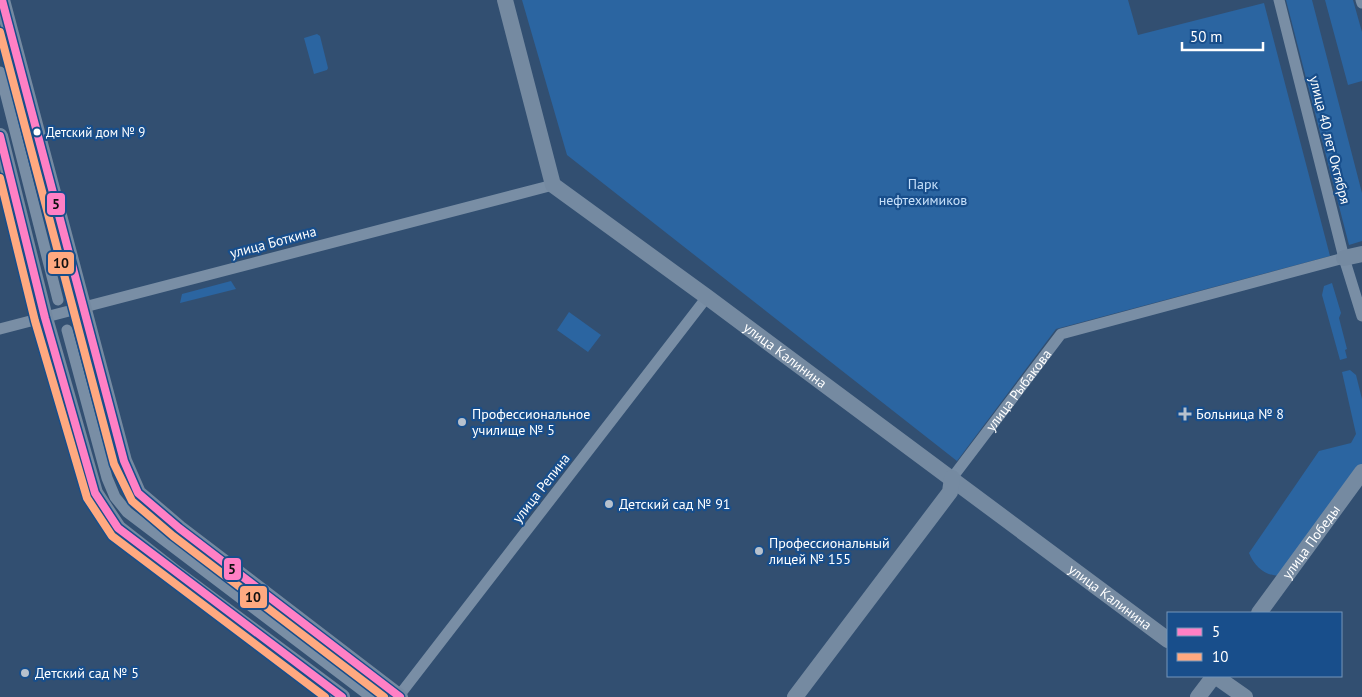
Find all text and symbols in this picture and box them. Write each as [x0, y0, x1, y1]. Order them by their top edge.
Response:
scale bar [1182, 20, 1263, 52]
text: 50 m [1190, 27, 1223, 46]
street label: улица 40 лет Октября [1305, 74, 1355, 206]
place label: Детский дом № 9 [46, 124, 145, 141]
marker: Детский дом № 9 [32, 127, 42, 137]
park label: Парк нефтехимиков [879, 175, 967, 209]
line badge: 5 [46, 192, 66, 216]
text: 5 [52, 195, 60, 213]
street label: улица Боткина [228, 222, 318, 262]
line badge: 10 [47, 251, 75, 275]
text: 10 [53, 254, 69, 272]
street label: улица Калинина [740, 318, 830, 392]
street label: улица Рыбакова [981, 346, 1055, 435]
place label: Профессиональное училище № 5 [472, 405, 590, 439]
place label: Больница № 8 [1196, 405, 1284, 423]
marker: Больница № 8 [1178, 407, 1192, 421]
marker: Профессиональное училище № 5 [456, 416, 468, 428]
street label: улица Репина [508, 450, 574, 526]
place label: Детский сад № 91 [619, 495, 730, 513]
marker: Детский сад № 91 [603, 498, 615, 510]
street label: улица Победы [1278, 501, 1344, 583]
place label: Профессиональный лицей № 155 [768, 534, 890, 568]
marker: Профессиональный лицей № 155 [753, 545, 765, 557]
line badge: 5 [223, 557, 242, 581]
text: 5 [228, 560, 236, 578]
street label: улица Калинина [1065, 560, 1155, 634]
line badge: 10 [239, 585, 268, 609]
text: 10 [245, 588, 261, 606]
legend [1167, 612, 1342, 677]
text: 5 [1212, 622, 1220, 641]
text: 10 [1212, 647, 1228, 666]
place label: Детский сад № 5 [35, 664, 139, 682]
marker: Детский сад № 5 [19, 667, 31, 679]

